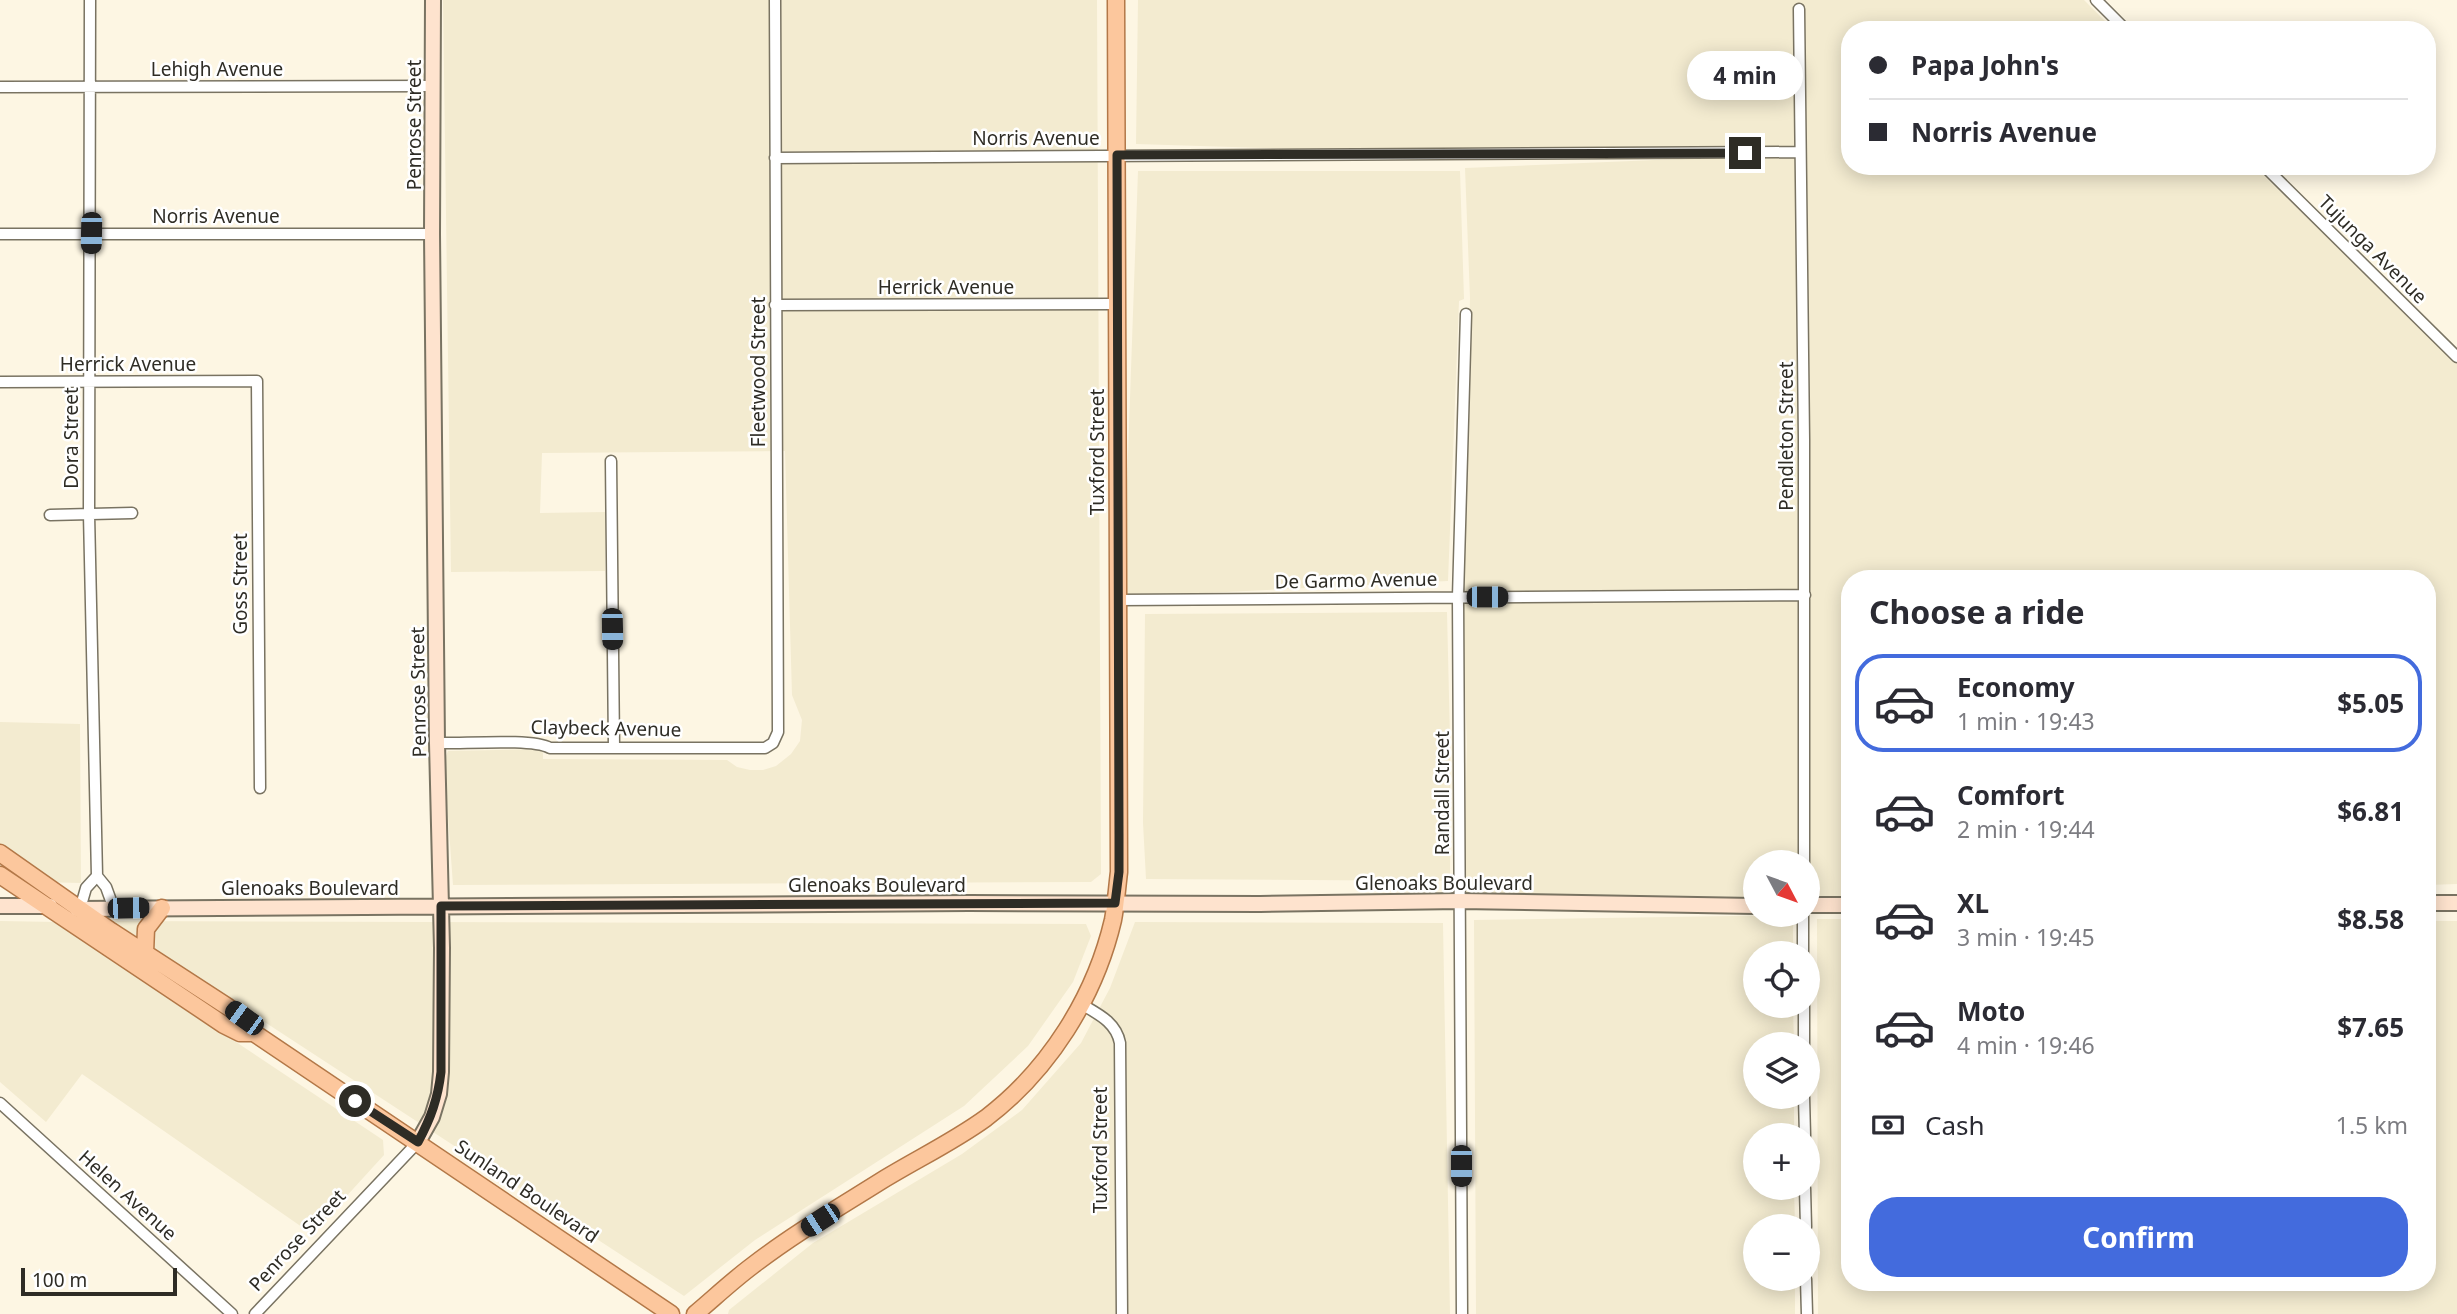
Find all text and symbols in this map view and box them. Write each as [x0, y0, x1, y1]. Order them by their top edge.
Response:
text: Papa John's [1911, 47, 2059, 83]
callout: 4 min [1687, 52, 1803, 100]
street label: Lehigh Avenue [151, 56, 283, 82]
text: 4 min [1713, 59, 1777, 91]
street label: Penrose Street [401, 60, 427, 190]
text: Norris Avenue [1911, 114, 2097, 150]
street label: Norris Avenue [972, 125, 1100, 151]
route end [1729, 137, 1761, 169]
street label: Tujunga Avenue [2313, 189, 2433, 309]
street label: Norris Avenue [152, 203, 280, 229]
car [81, 212, 102, 254]
street label: Herrick Avenue [878, 274, 1014, 300]
street label: Fleetwood Street [745, 297, 771, 447]
street label: Herrick Avenue [60, 351, 196, 377]
street label: Pendleton Street [1773, 361, 1799, 511]
street label: Dora Street [58, 387, 84, 489]
street label: Tuxford Street [1084, 389, 1110, 515]
street label: Goss Street [227, 533, 253, 635]
street label: De Garmo Avenue [1274, 566, 1438, 594]
car [1467, 587, 1509, 608]
text: Choose a ride [1869, 590, 2085, 633]
car [602, 608, 623, 650]
street label: Penrose Street [404, 626, 432, 758]
text: Economy [1957, 669, 2075, 705]
icon: car [1873, 672, 1936, 735]
text: $5.05 [2337, 685, 2404, 721]
text: 1 min · 19:43 [1957, 705, 2095, 737]
street label: Claybeck Avenue [530, 714, 682, 742]
street label: Randall Street [1429, 731, 1455, 855]
text: Comfort [1957, 777, 2065, 813]
icon: car [1873, 780, 1936, 843]
text: $6.81 [2337, 793, 2404, 829]
text: 2 min · 19:44 [1957, 813, 2095, 845]
north arrow [1743, 850, 1820, 928]
map controls [1743, 850, 1820, 1291]
street label: Glenoaks Boulevard [1355, 870, 1533, 896]
street label: Glenoaks Boulevard [788, 872, 966, 898]
street label: Glenoaks Boulevard [221, 875, 399, 901]
text: XL [1957, 885, 1989, 921]
icon: car [1873, 888, 1936, 951]
car [107, 897, 150, 919]
text: $8.58 [2337, 901, 2404, 937]
text: 3 min · 19:45 [1957, 921, 2095, 953]
button: locate [1743, 941, 1820, 1018]
text: Moto [1957, 993, 2025, 1029]
icon: car [1873, 996, 1936, 1059]
car [221, 997, 268, 1039]
text: $7.65 [2337, 1009, 2404, 1045]
text: 4 min · 19:46 [1957, 1029, 2095, 1061]
button: layers [1743, 1032, 1820, 1109]
route start [339, 1085, 371, 1117]
street label: Tuxford Street [1087, 1087, 1113, 1213]
icon: cash [1869, 1106, 1907, 1144]
text: Cash [1925, 1107, 1985, 1143]
text: 1.5 km [2336, 1109, 2408, 1141]
button: + [1743, 1123, 1820, 1200]
street label: Sunland Boulevard [450, 1133, 604, 1249]
street label: Helen Avenue [73, 1144, 183, 1246]
car [1451, 1145, 1472, 1187]
street label: Penrose Street [243, 1183, 351, 1297]
button: Confirm [1869, 1197, 2408, 1277]
car [797, 1200, 844, 1240]
button: − [1743, 1214, 1820, 1291]
scale bar [21, 1265, 177, 1297]
text: 100 m [32, 1267, 87, 1293]

